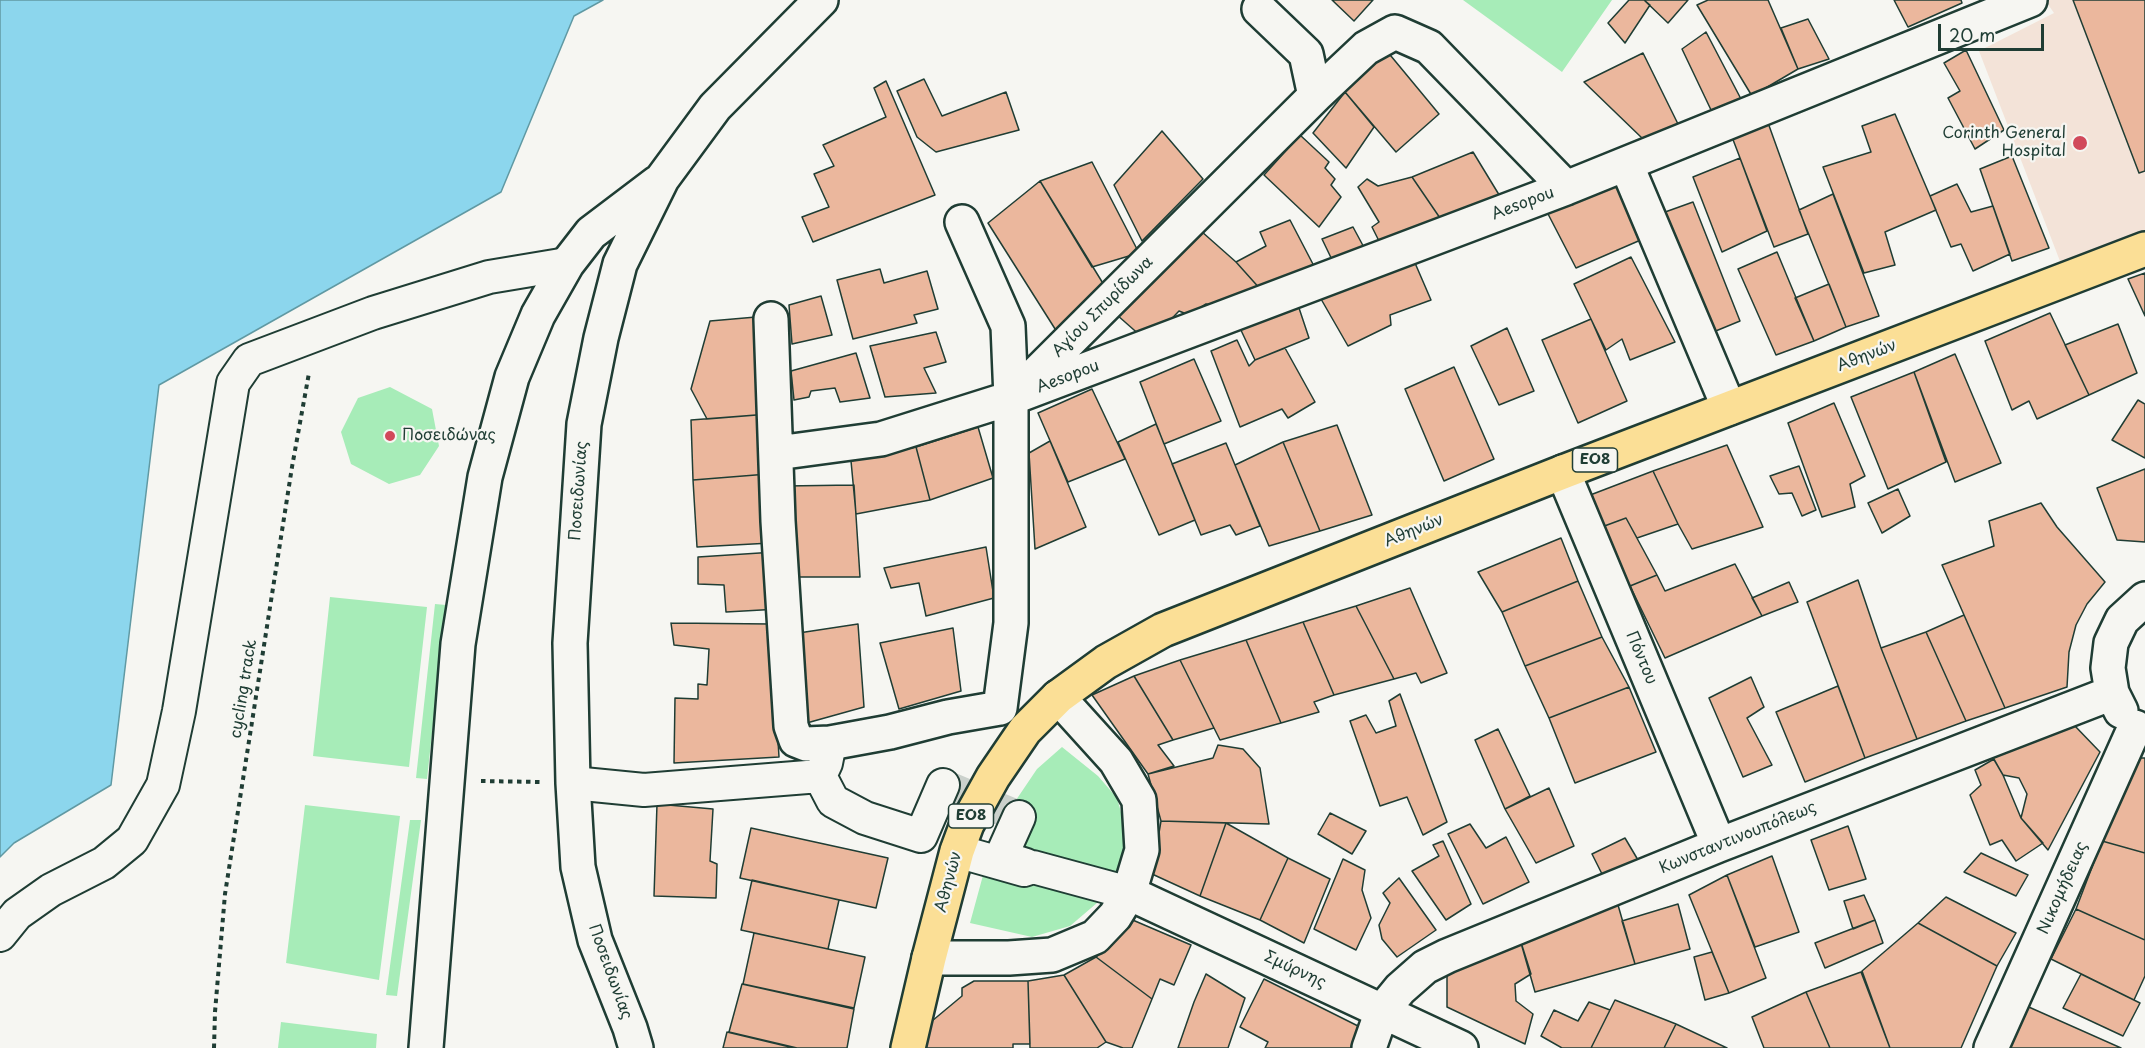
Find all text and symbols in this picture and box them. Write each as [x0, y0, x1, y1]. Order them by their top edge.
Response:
scale bar [1941, 12, 2048, 50]
text: 20 m [1949, 21, 1995, 48]
place label: Corinth General Hospital [1942, 124, 2066, 162]
marker: Corinth General Hospital [2071, 134, 2089, 152]
street label: Aesopou [1489, 183, 1557, 225]
street label: Αγίου Σπυρίδωνα [1049, 253, 1157, 361]
street label: Αθηνών [1834, 336, 1900, 376]
street label: Aesopou [1034, 356, 1102, 398]
place label: Ποσειδώνας [402, 426, 496, 446]
marker: Ποσειδώνας [383, 429, 397, 443]
street label: Ποσειδωνίας [566, 441, 592, 541]
road number: ΕΟ8 [1572, 448, 1618, 472]
street label: Αθηνών [1381, 510, 1447, 552]
street label: Πόντου [1621, 629, 1661, 687]
street label: сycling track [227, 638, 261, 740]
street label: Κωνσταντινουπόλεως [1657, 798, 1819, 878]
road number: ΕΟ8 [948, 804, 994, 828]
street label: Νικομήδειας [2034, 839, 2092, 937]
street label: Αθηνών [932, 849, 966, 915]
street label: Ποσειδωνίας [584, 922, 636, 1022]
street label: Σμύρνης [1261, 947, 1329, 993]

